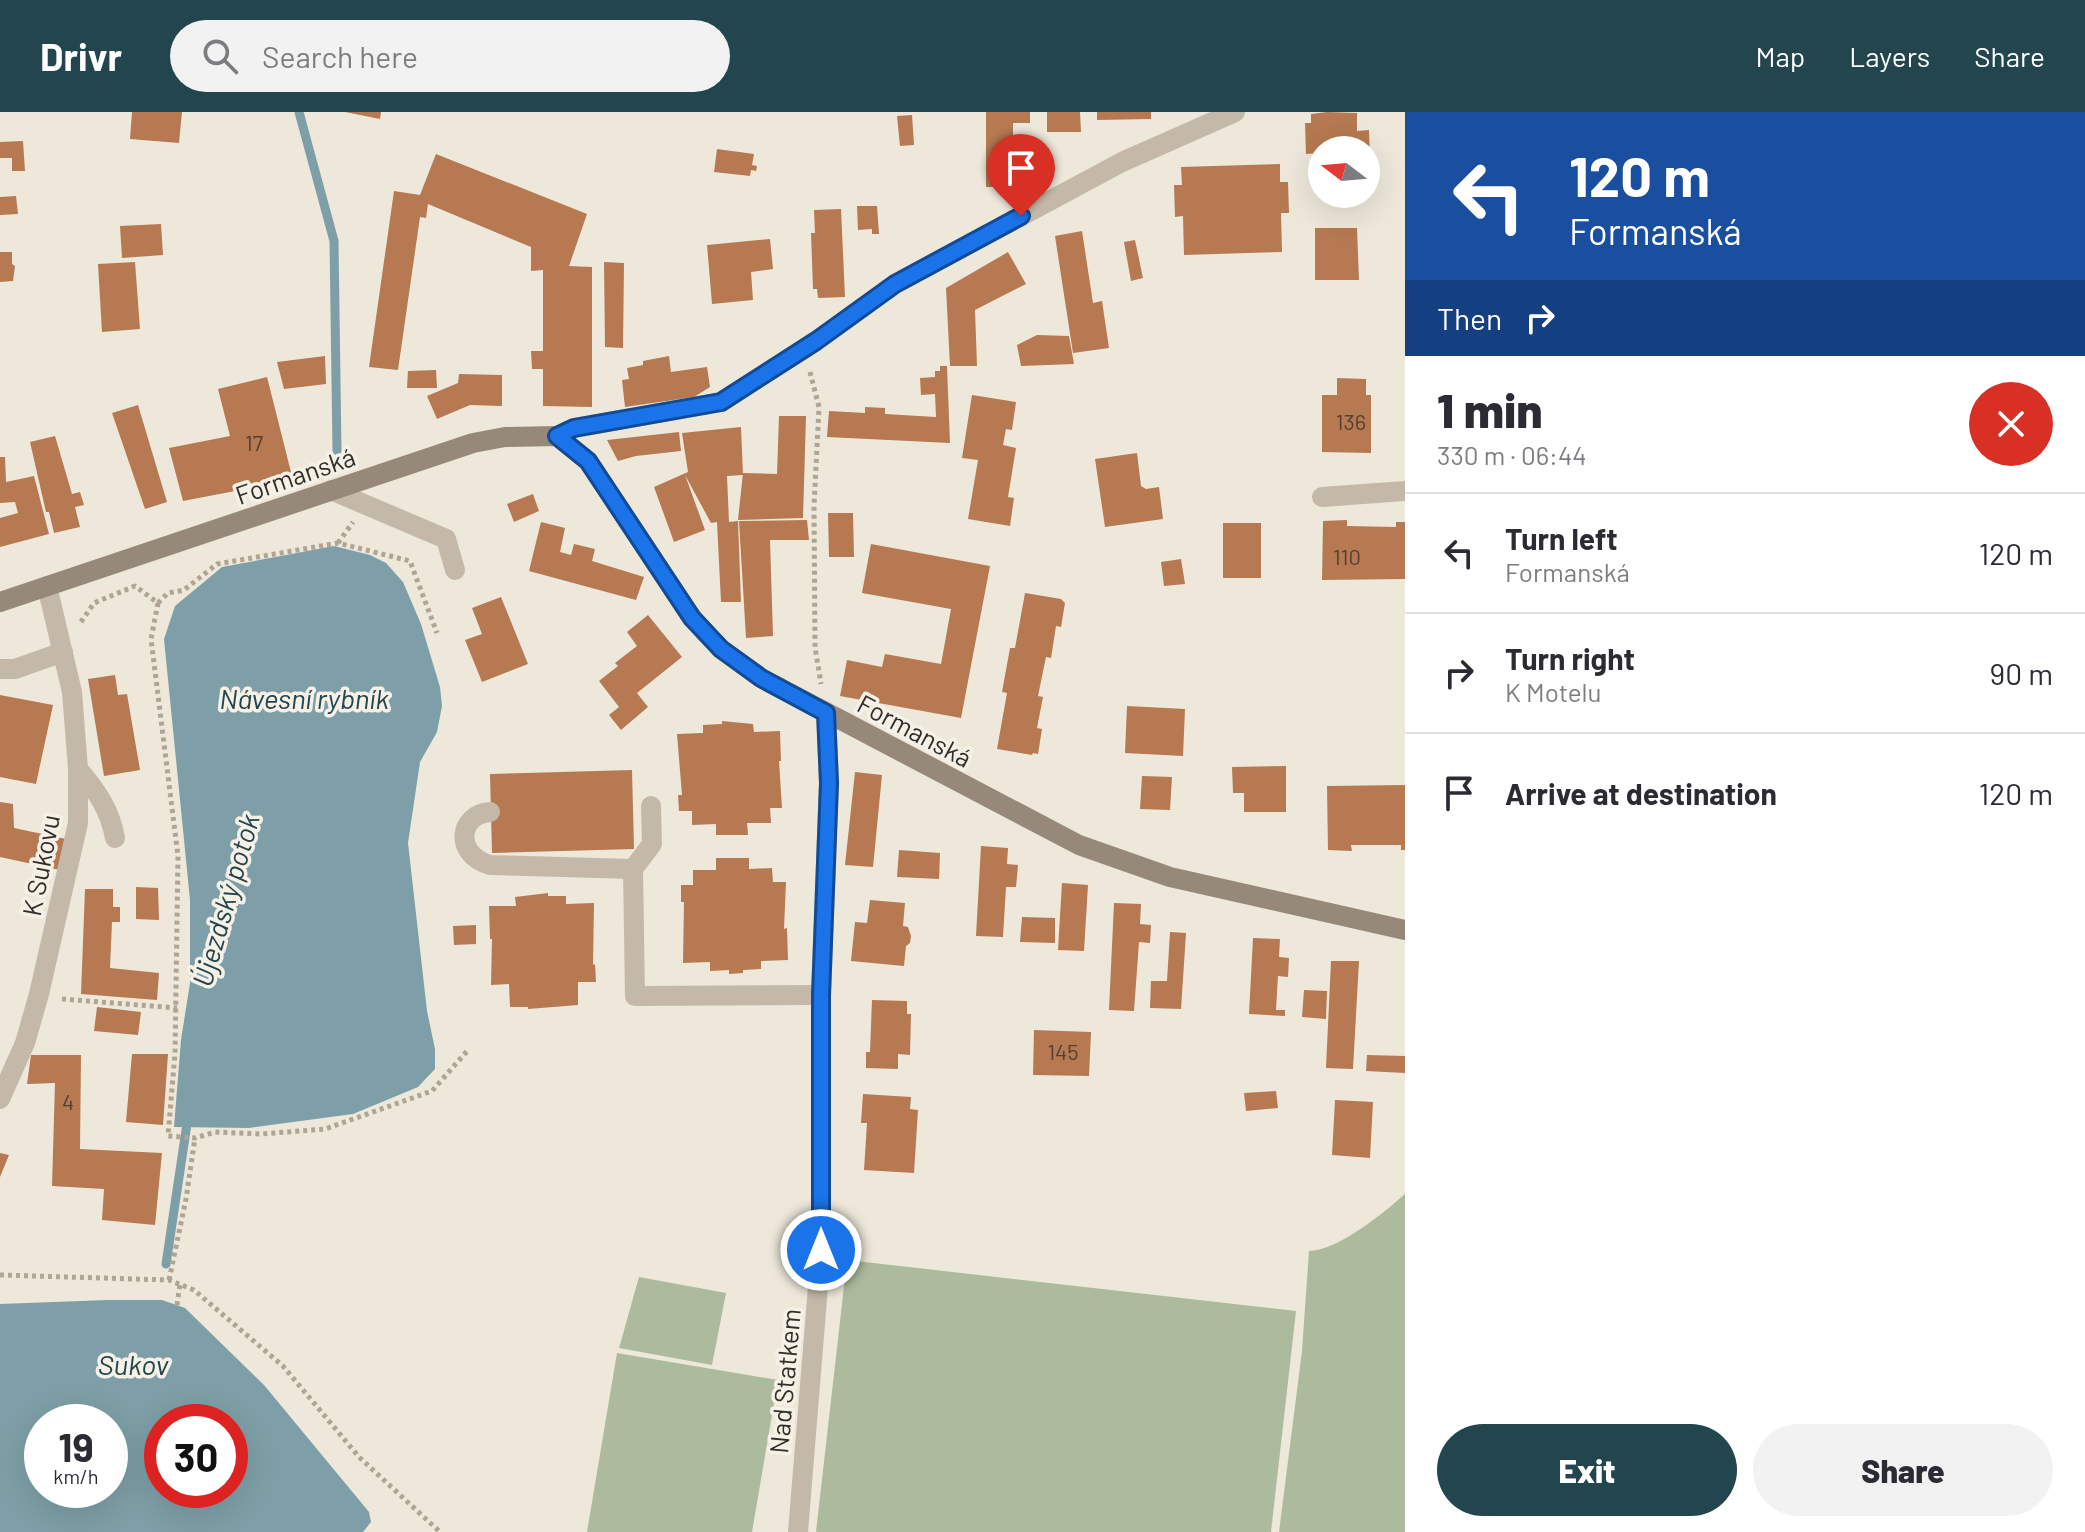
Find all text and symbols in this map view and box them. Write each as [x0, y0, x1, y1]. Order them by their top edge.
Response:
search box [170, 20, 730, 92]
text: Drivr [40, 33, 122, 79]
icon: search [198, 34, 242, 78]
text: Search here [262, 38, 418, 74]
text: Map [1755, 39, 1805, 73]
text: Layers [1849, 39, 1930, 73]
text: Share [1974, 39, 2045, 73]
pin [987, 134, 1055, 216]
north arrow [1308, 136, 1380, 208]
map controls [1308, 136, 1380, 208]
text: 120 m [1569, 141, 1710, 208]
icon: left [1437, 144, 1541, 248]
icon: arrive [999, 146, 1043, 190]
text: Formanská [1569, 209, 1742, 252]
icon: right [1518, 296, 1562, 340]
text: Then [1437, 300, 1502, 336]
text: 1 min [1437, 380, 1543, 438]
button: close [1969, 382, 2053, 466]
house number: 136 [1336, 408, 1366, 434]
house number: 17 [245, 429, 263, 455]
text: 330 m · 06:44 [1437, 439, 1587, 470]
street label: Formanská [231, 440, 359, 510]
text: Turn left [1505, 520, 1618, 556]
icon: left [1437, 531, 1481, 575]
text: 120 m [1979, 535, 2053, 571]
house number: 110 [1333, 543, 1361, 569]
text: Formanská [1505, 556, 1630, 587]
text: Turn right [1505, 640, 1635, 676]
icon: right [1437, 651, 1481, 695]
text: 90 m [1990, 655, 2053, 691]
text: K Motelu [1505, 676, 1602, 707]
water label: Návesní rybník [219, 681, 389, 715]
street label: Formanská [853, 687, 977, 773]
icon: arrive [1437, 771, 1481, 815]
text: Arrive at destination [1505, 775, 1777, 811]
text: 120 m [1979, 775, 2053, 811]
water label: Újezdský potok [184, 810, 266, 990]
street label: K Sukovu [15, 812, 65, 918]
house number: 145 [1047, 1038, 1079, 1064]
house number: 4 [62, 1088, 74, 1114]
position arrow [779, 1208, 863, 1292]
street label: Nad Statkem [762, 1307, 806, 1455]
water label: Sukov [98, 1347, 169, 1381]
speed limit sign: 30 [144, 1404, 248, 1508]
text: 19 [58, 1422, 94, 1470]
button: Exit [1437, 1424, 1737, 1516]
button: Share [1753, 1424, 2053, 1516]
text: km/h [53, 1464, 99, 1488]

